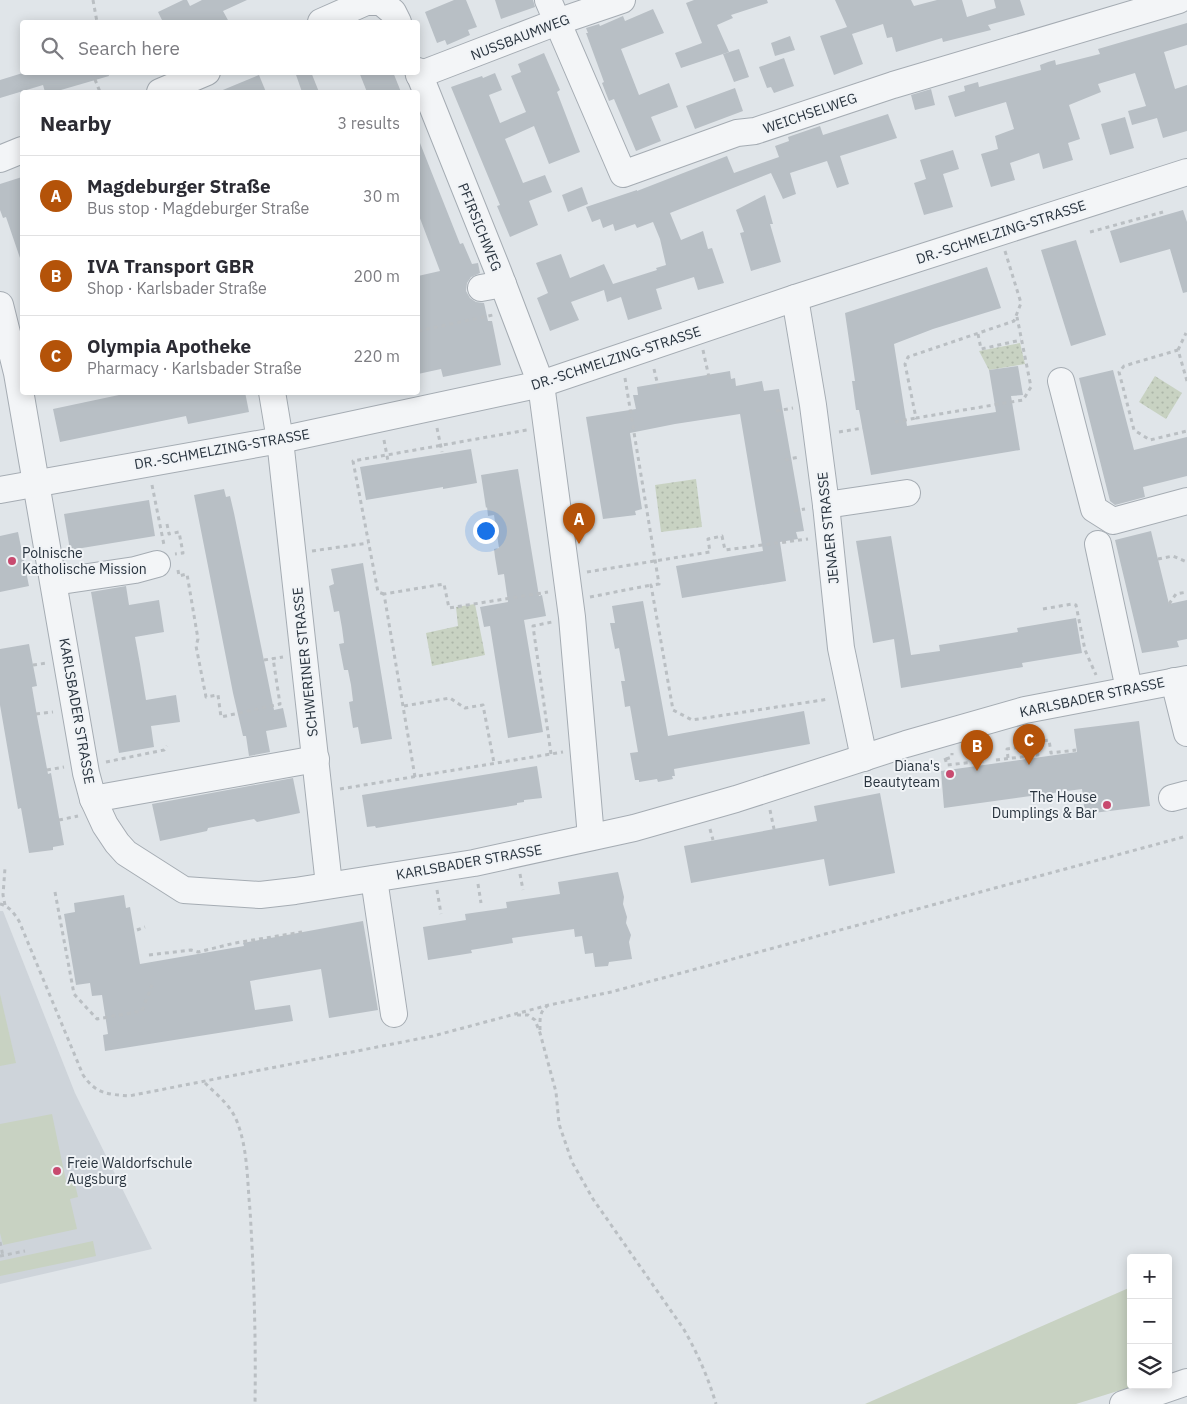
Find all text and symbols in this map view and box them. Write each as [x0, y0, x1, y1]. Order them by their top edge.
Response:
street label: NUSSBAUMWEG [468, 10, 572, 64]
search box [20, 20, 420, 75]
icon: search [38, 34, 66, 62]
text: Search here [78, 36, 180, 60]
street label: WEICHSELWEG [761, 89, 859, 137]
text: Nearby [40, 109, 111, 137]
text: 3 results [337, 113, 400, 133]
text: Magdeburger Straße [87, 174, 271, 198]
street label: PFIRSICHWEG [454, 180, 506, 274]
text: A [51, 186, 61, 206]
text: 30 m [363, 186, 400, 206]
street label: DR.-SCHMELZING-STRASSE [914, 196, 1088, 268]
text: Bus stop · Magdeburger Straße [87, 198, 309, 218]
text: IVA Transport GBR [87, 254, 254, 278]
text: B [51, 266, 61, 286]
text: 200 m [353, 266, 400, 286]
text: Shop · Karlsbader Straße [87, 278, 267, 298]
street label: DR.-SCHMELZING-STRASSE [529, 322, 703, 394]
text: Olympia Apotheke [87, 334, 251, 358]
text: C [51, 346, 61, 366]
text: 220 m [353, 346, 400, 366]
text: Pharmacy · Karlsbader Straße [87, 358, 302, 378]
street label: DR.-SCHMELZING-STRASSE [133, 425, 311, 473]
street label: JENAER STRASSE [813, 471, 843, 585]
pin: A [563, 503, 595, 544]
your location [473, 518, 499, 544]
place label: Polnische Katholische Mission [22, 544, 147, 578]
marker: Polnische Katholische Mission [6, 555, 18, 567]
street label: SCHWERINER STRASSE [288, 586, 322, 738]
street label: KARLSBADER STRASSE [55, 637, 99, 785]
street label: KARLSBADER STRASSE [1018, 673, 1166, 721]
pin: C [1013, 724, 1045, 765]
pin: B [961, 730, 993, 771]
place label: Diana's Beautyteam [864, 757, 940, 791]
marker: Diana's Beautyteam [944, 768, 956, 780]
place label: The House Dumplings & Bar [992, 788, 1097, 822]
marker: The House Dumplings & Bar [1101, 799, 1113, 811]
street label: KARLSBADER STRASSE [395, 840, 543, 884]
place label: Freie Waldorfschule Augsburg [67, 1154, 193, 1188]
marker: Freie Waldorfschule Augsburg [51, 1165, 63, 1177]
map controls [1127, 1254, 1172, 1389]
button: + [1127, 1254, 1172, 1299]
button: − [1127, 1299, 1172, 1344]
button: layers [1127, 1344, 1172, 1389]

